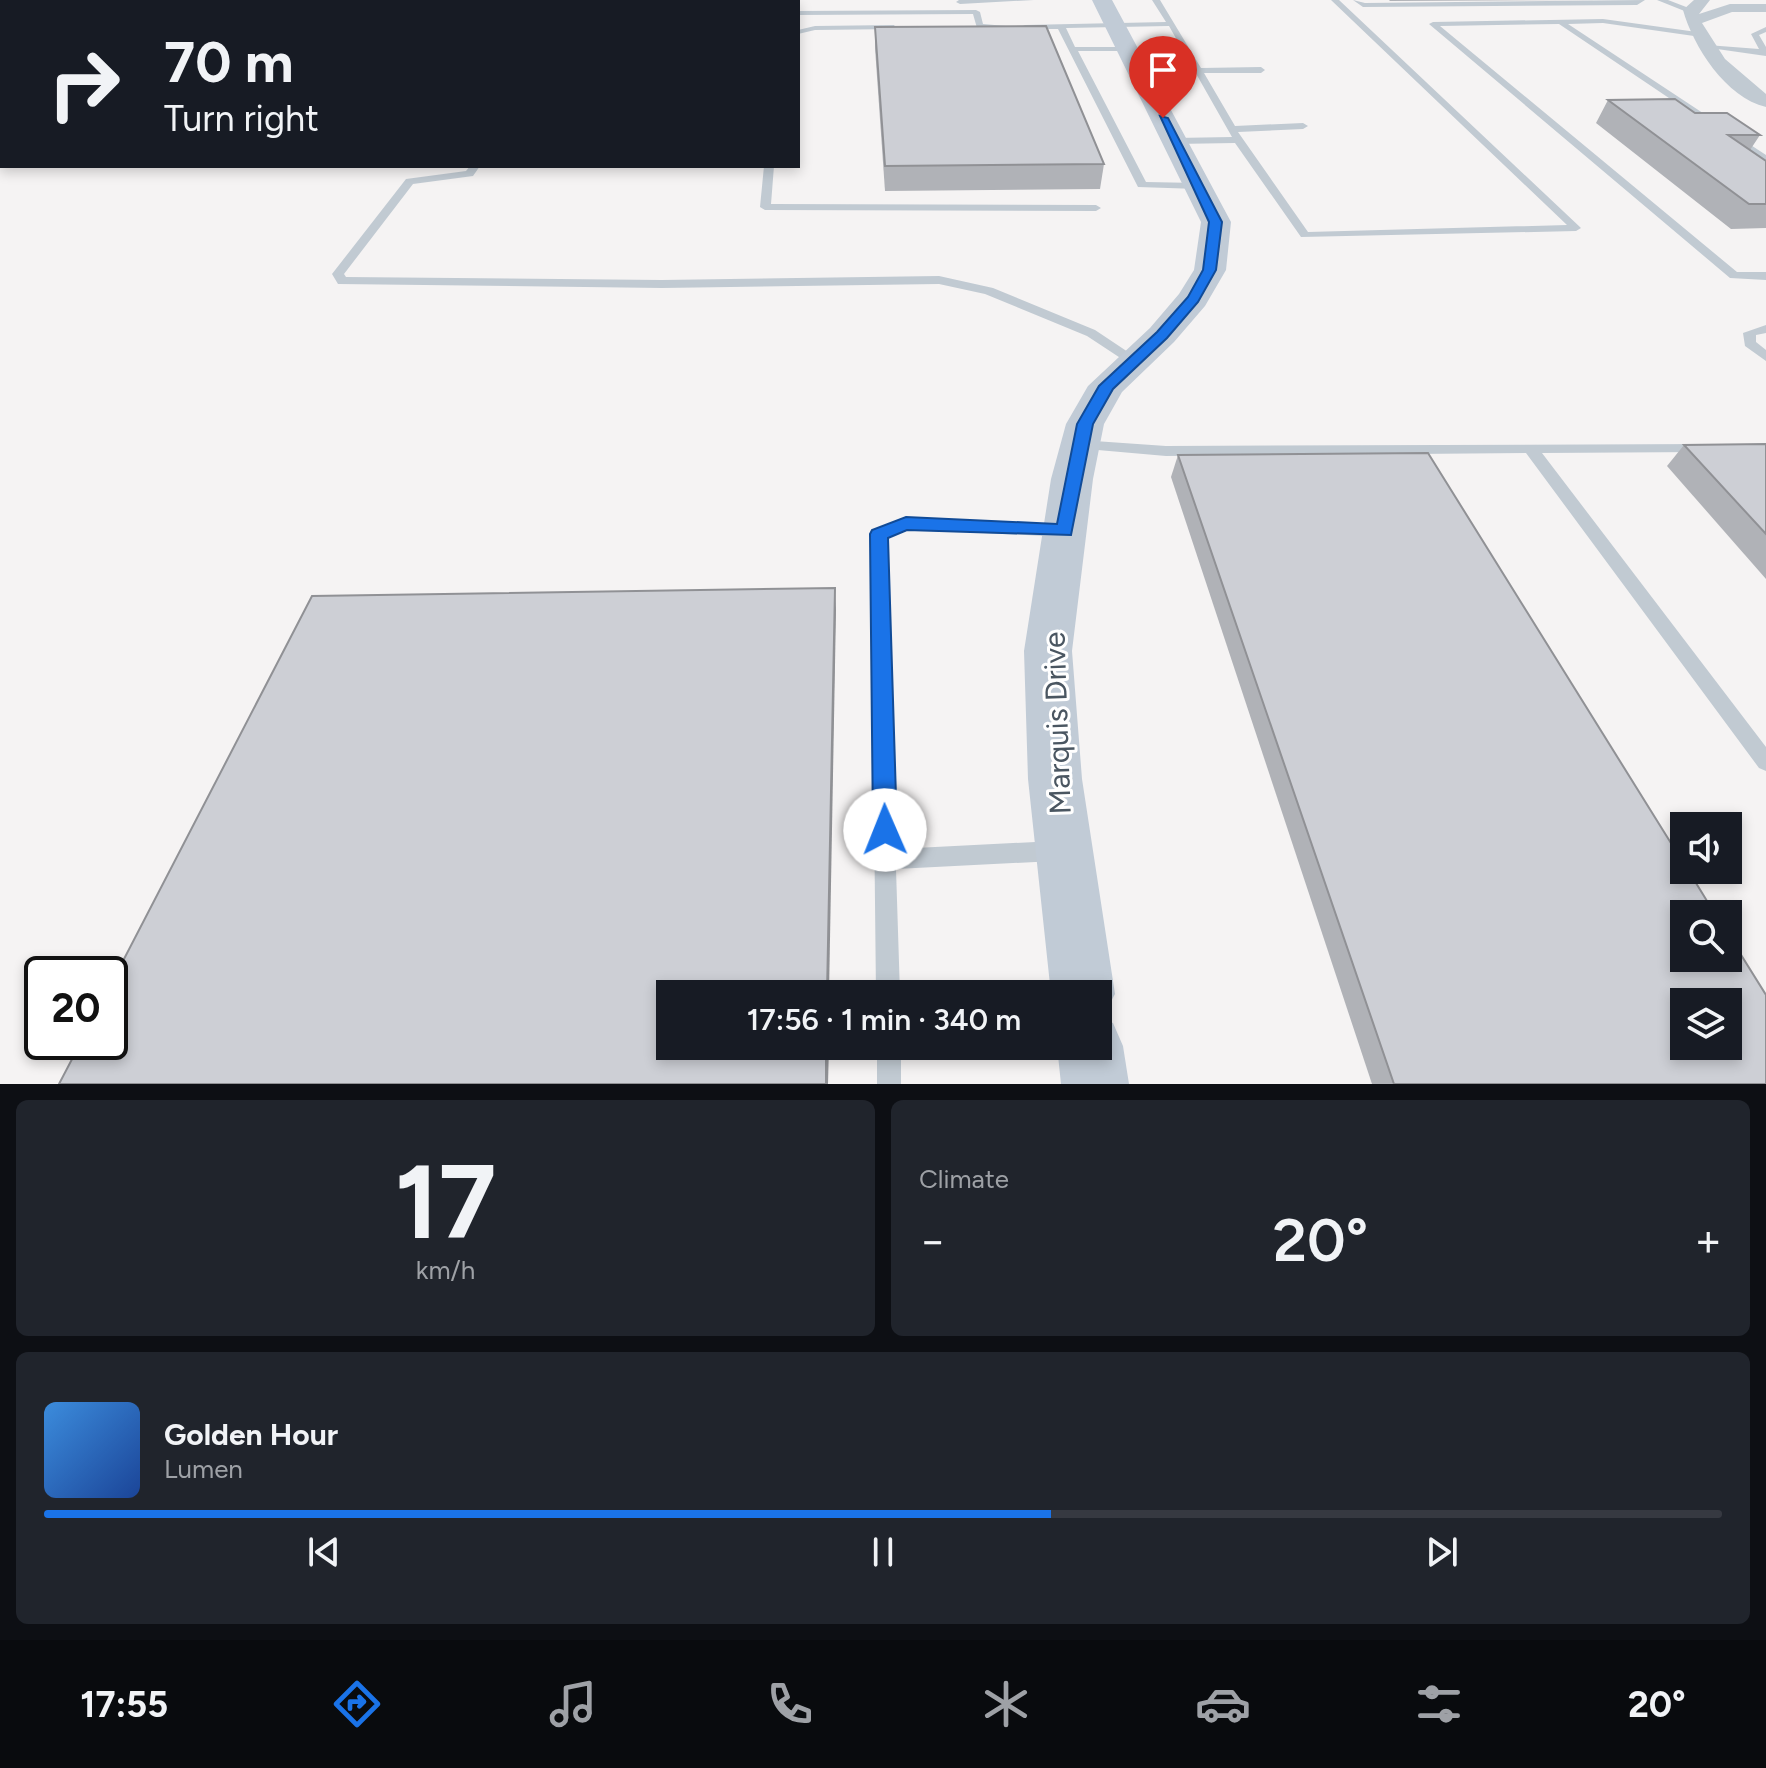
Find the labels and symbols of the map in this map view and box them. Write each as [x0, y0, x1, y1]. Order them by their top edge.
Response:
pin [1129, 36, 1197, 118]
street label: Marquis Drive [1035, 631, 1079, 815]
position arrow [843, 788, 927, 872]
speed limit sign: 20 [24, 956, 128, 1060]

